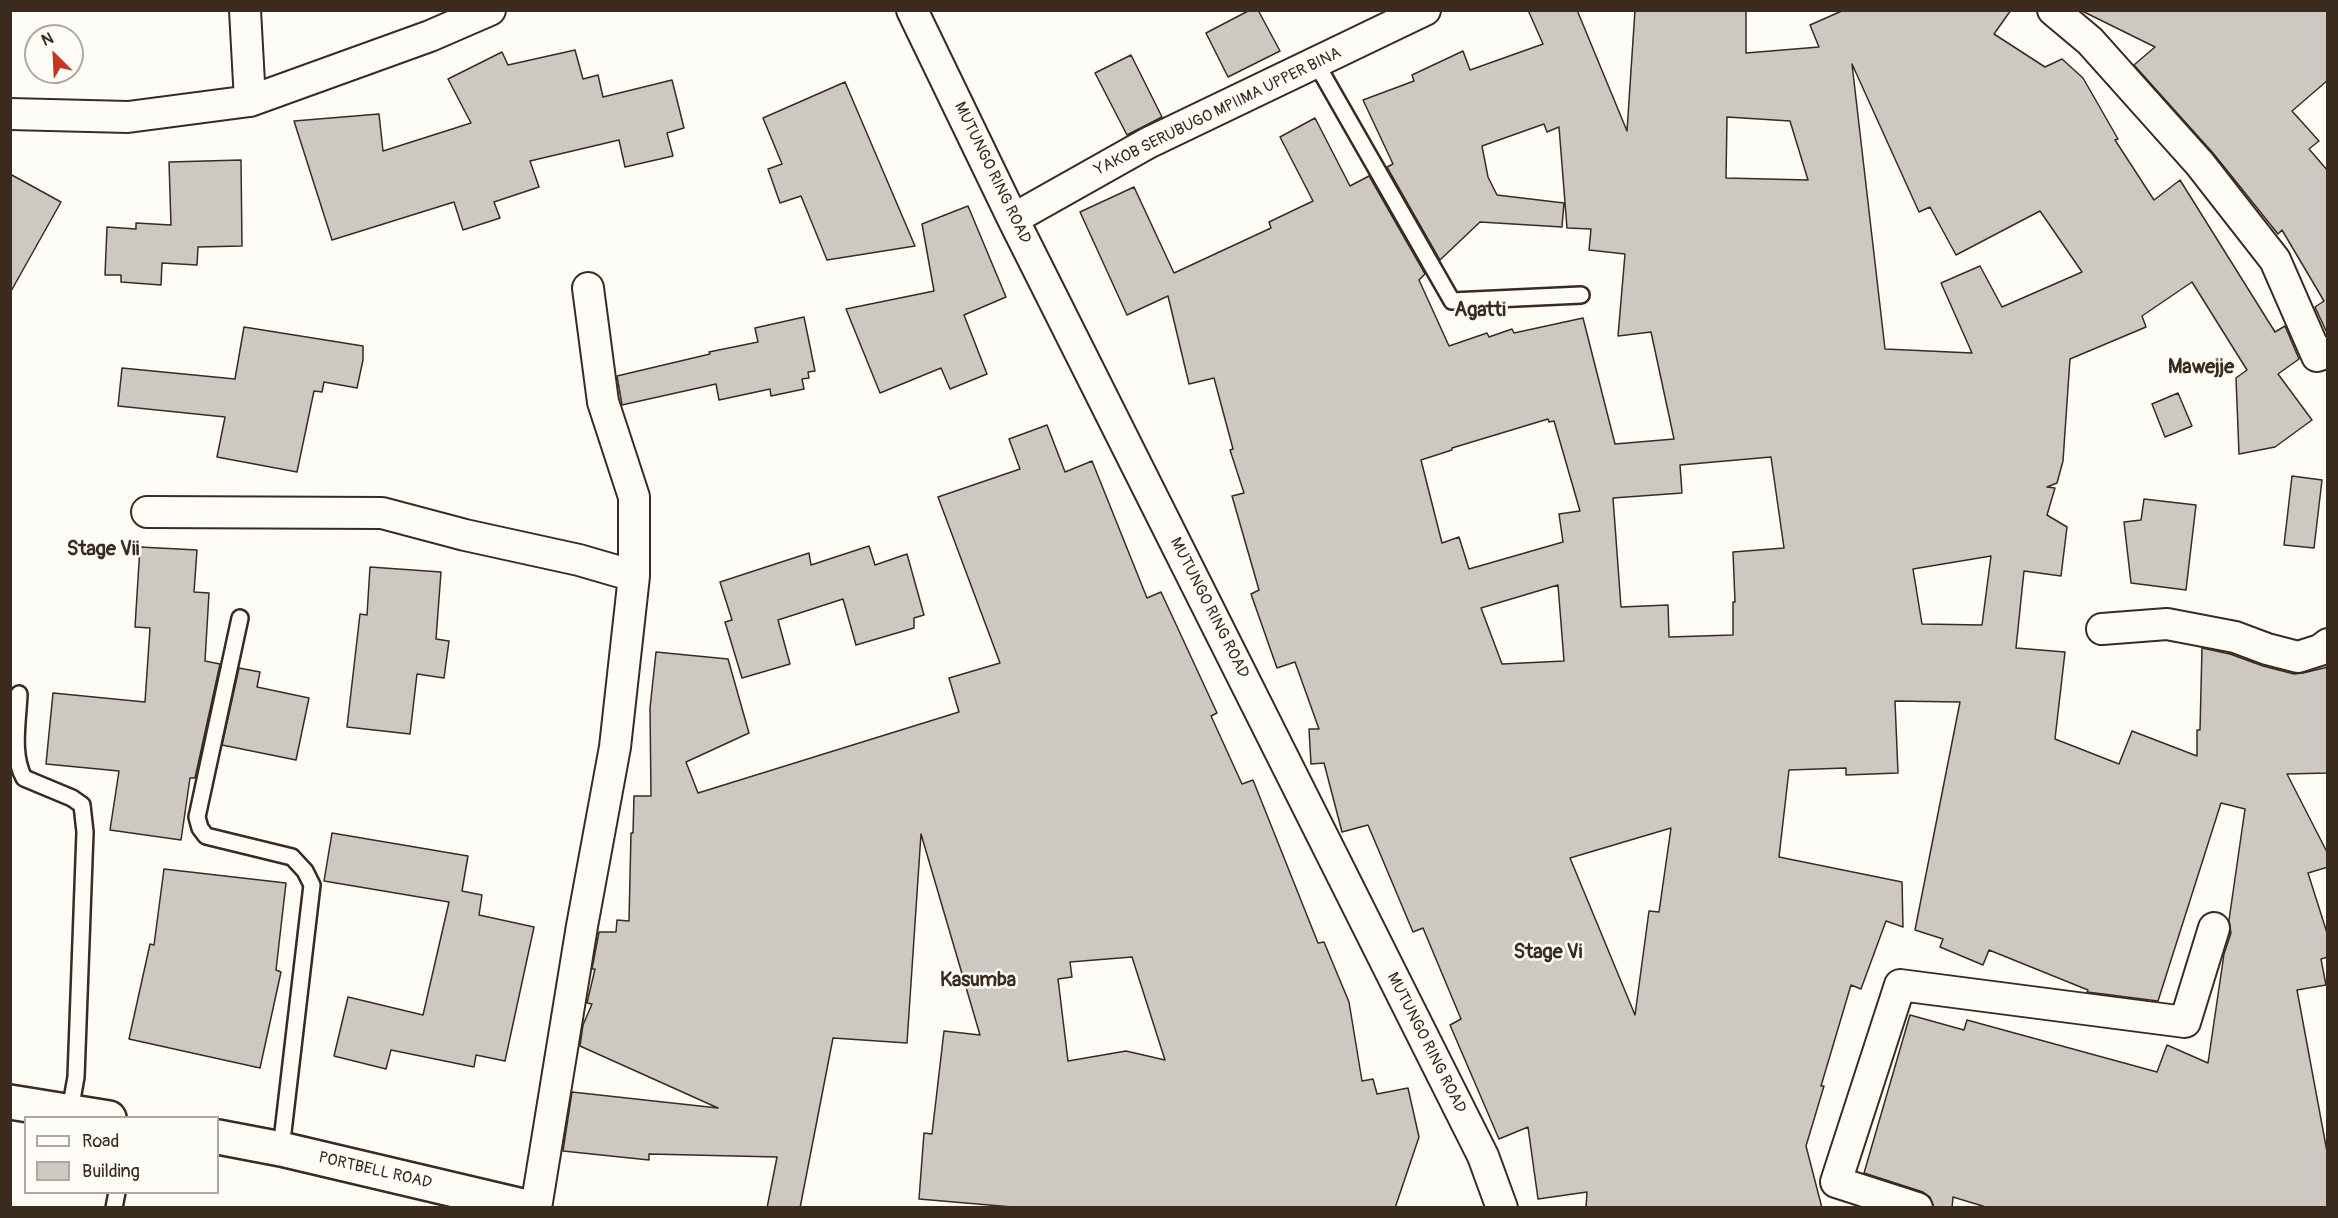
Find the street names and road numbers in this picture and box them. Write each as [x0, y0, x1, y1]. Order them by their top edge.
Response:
street label: YAKOB SERUBUGO MPIIMA UPPER BINA [1091, 44, 1345, 180]
street label: MUTUNGO RING ROAD [949, 99, 1035, 247]
street label: MUTUNGO RING ROAD [1165, 535, 1253, 681]
street label: MUTUNGO RING ROAD [1382, 970, 1470, 1116]
street label: PORTBELL ROAD [316, 1149, 434, 1193]

